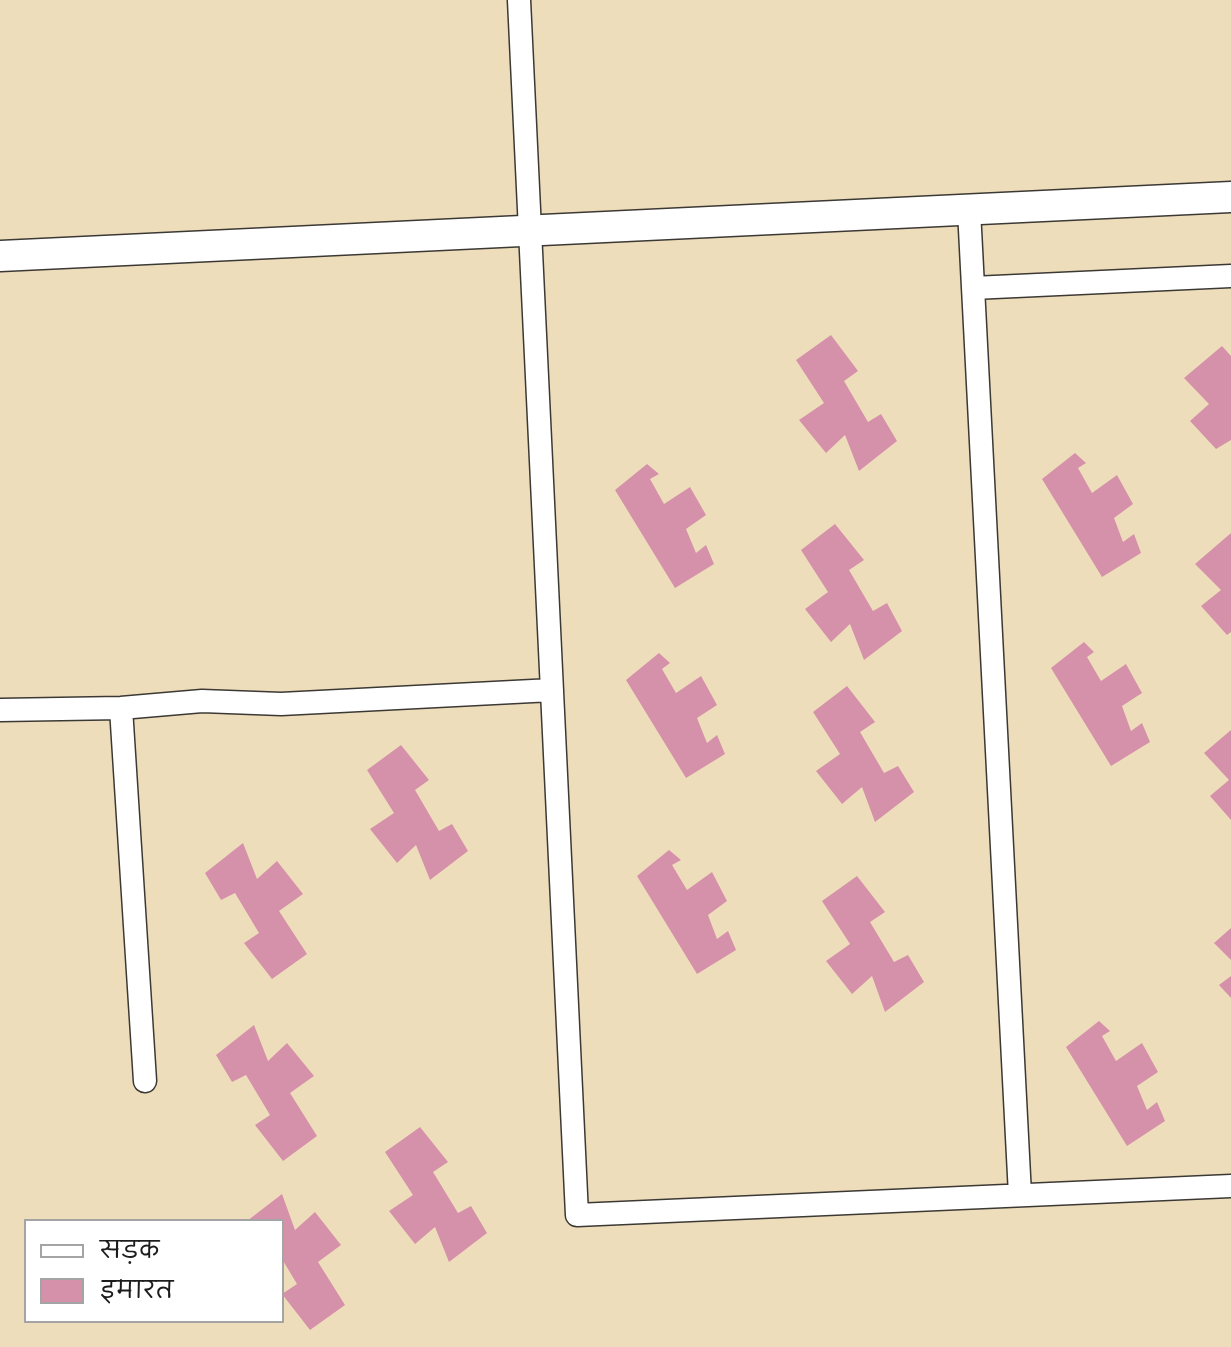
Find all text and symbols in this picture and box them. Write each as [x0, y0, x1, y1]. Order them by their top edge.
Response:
legend [24, 1219, 284, 1323]
text: सड़क [100, 1236, 159, 1264]
text: इमारत [100, 1276, 173, 1304]

